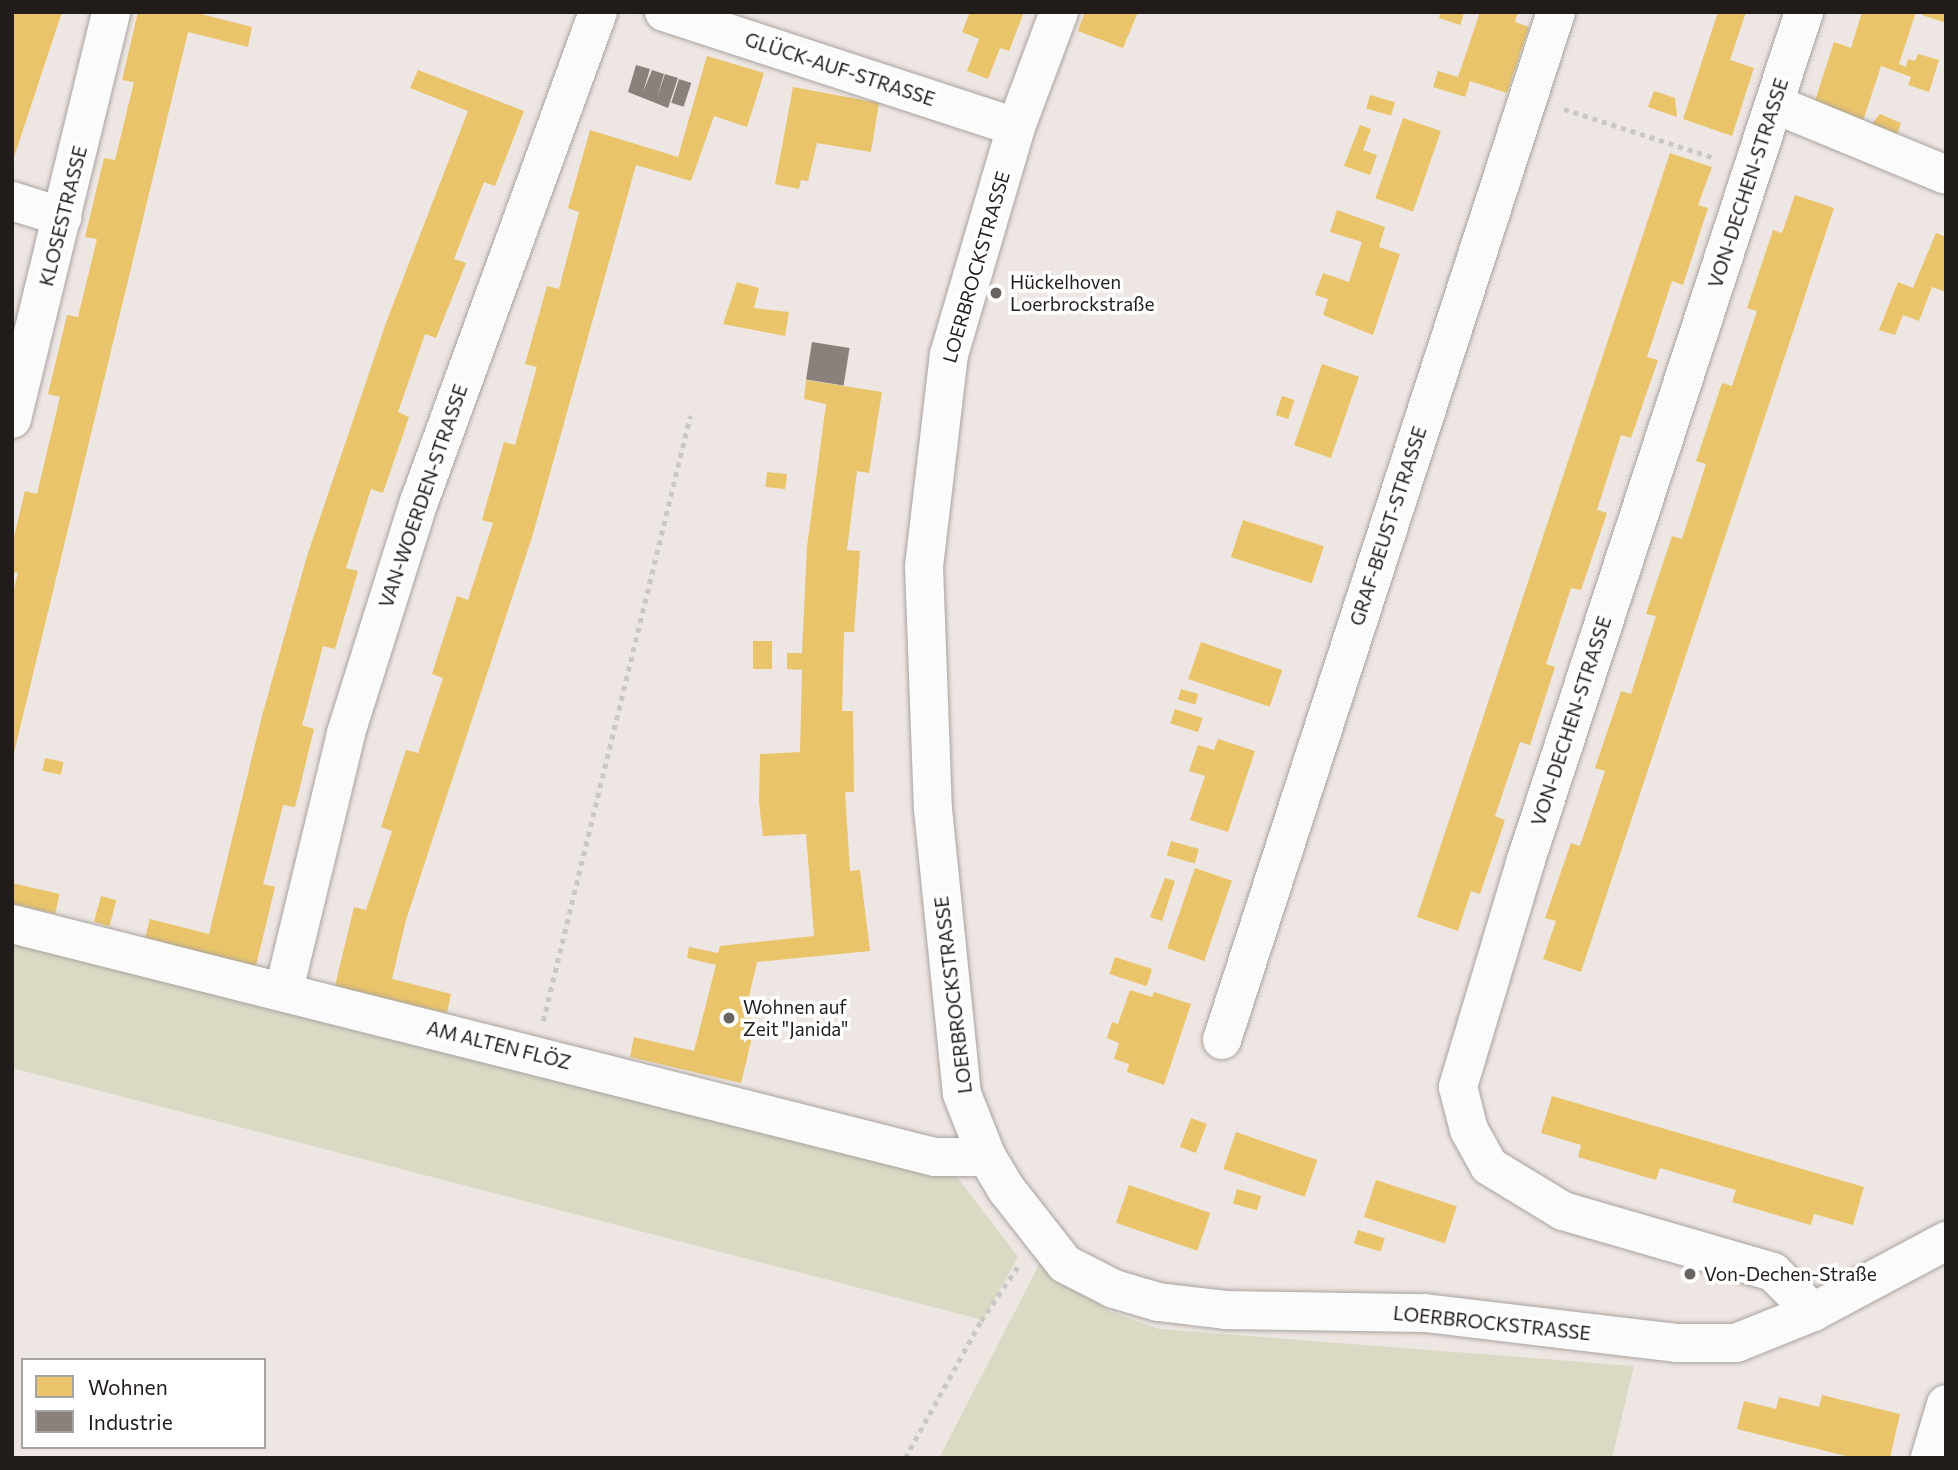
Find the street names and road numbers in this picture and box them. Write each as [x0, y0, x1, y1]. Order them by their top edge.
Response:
street label: GLÜCK-AUF-STRASSE [742, 27, 938, 111]
street label: VON-DECHEN-STRASSE [1703, 75, 1793, 291]
street label: KLOSESTRASSE [35, 144, 91, 288]
street label: LOERBROCKSTRASSE [938, 168, 1014, 366]
street label: VAN-WOERDEN-STRASSE [374, 381, 472, 611]
street label: GRAF-BEUST-STRASSE [1345, 423, 1431, 629]
street label: VON-DECHEN-STRASSE [1526, 613, 1616, 829]
street label: LOERBROCKSTRASSE [930, 895, 976, 1095]
street label: AM ALTEN FLÖZ [425, 1016, 573, 1074]
street label: LOERBROCKSTRASSE [1392, 1301, 1592, 1345]

